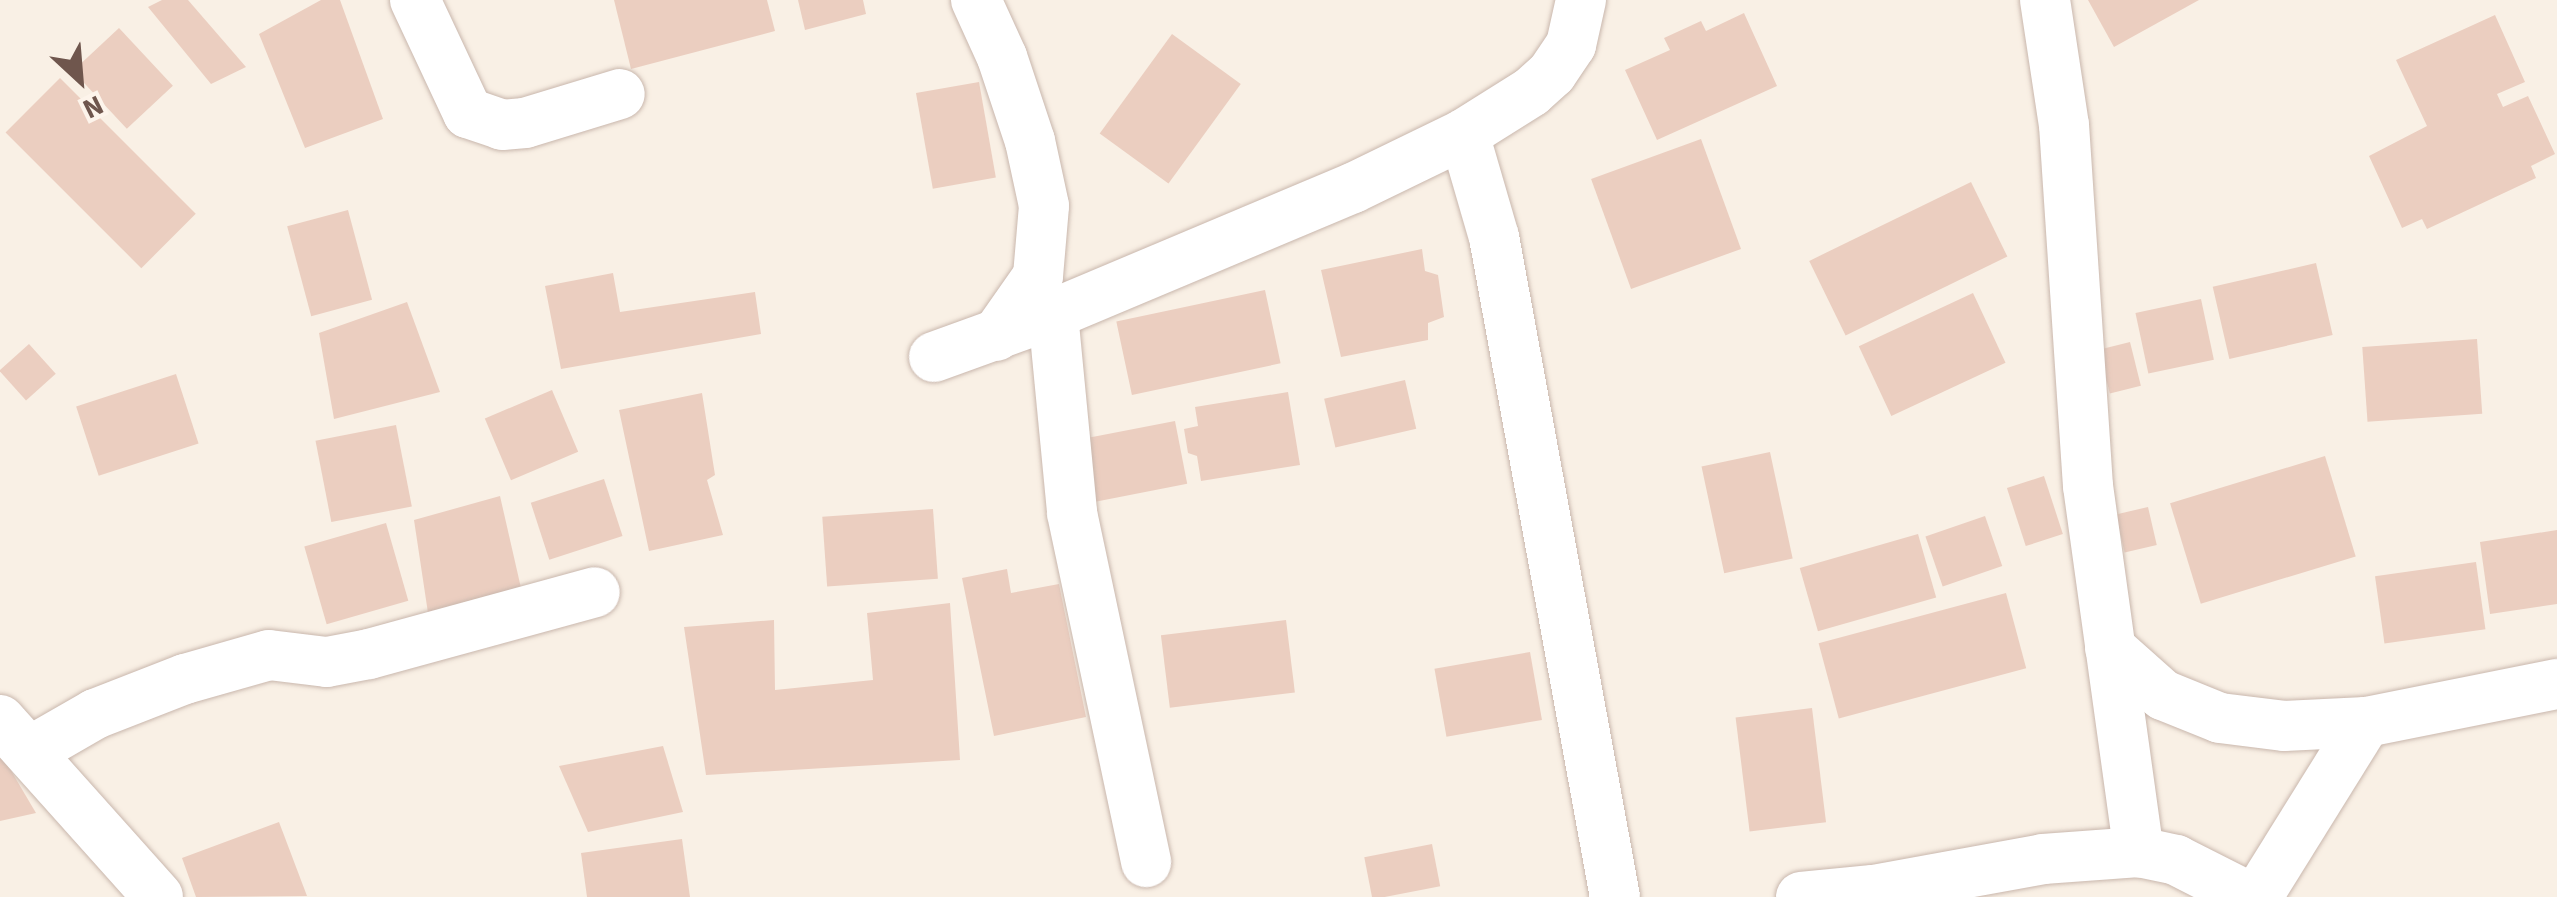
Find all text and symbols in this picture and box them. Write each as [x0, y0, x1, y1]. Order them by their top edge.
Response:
north arrow [30, 30, 130, 130]
text: N [76, 85, 110, 129]

